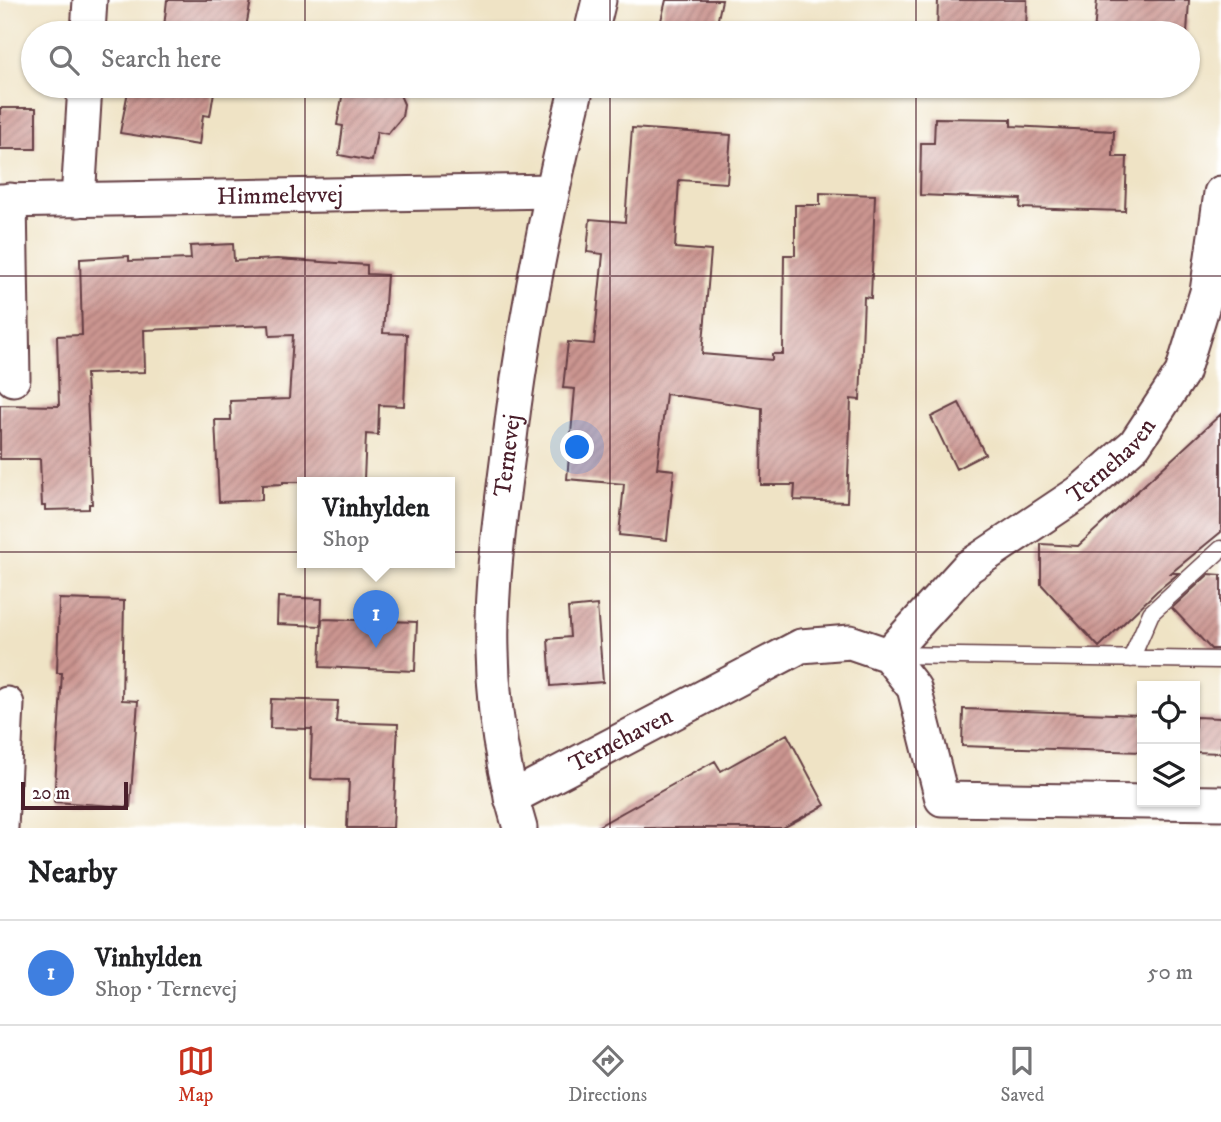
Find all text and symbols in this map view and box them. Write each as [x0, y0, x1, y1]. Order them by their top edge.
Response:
search box [21, 21, 1200, 98]
icon: search [45, 41, 83, 79]
text: Search here [101, 43, 221, 76]
street label: Himmelevvej [217, 180, 343, 212]
street label: Ternevej [488, 412, 528, 499]
street label: Ternehaven [1062, 412, 1163, 511]
your location [560, 430, 594, 464]
popup [297, 477, 455, 568]
text: Vinhylden [323, 492, 429, 525]
text: Shop [323, 525, 369, 554]
pin: 1 [353, 590, 399, 648]
map controls [1137, 681, 1200, 807]
button: locate [1137, 681, 1200, 744]
street label: Ternehaven [564, 701, 678, 780]
button: layers [1137, 744, 1200, 807]
scale bar [21, 779, 128, 811]
text: 20 m [32, 782, 70, 805]
text: Nearby [28, 855, 117, 892]
text: Vinhylden [95, 942, 202, 975]
text: 1 [47, 958, 55, 987]
text: 50 m [1147, 958, 1193, 987]
text: Shop · Ternevej [95, 975, 237, 1004]
tab: Map [177, 1042, 215, 1107]
tab: Directions [568, 1042, 647, 1107]
tab: Saved [1001, 1042, 1044, 1107]

